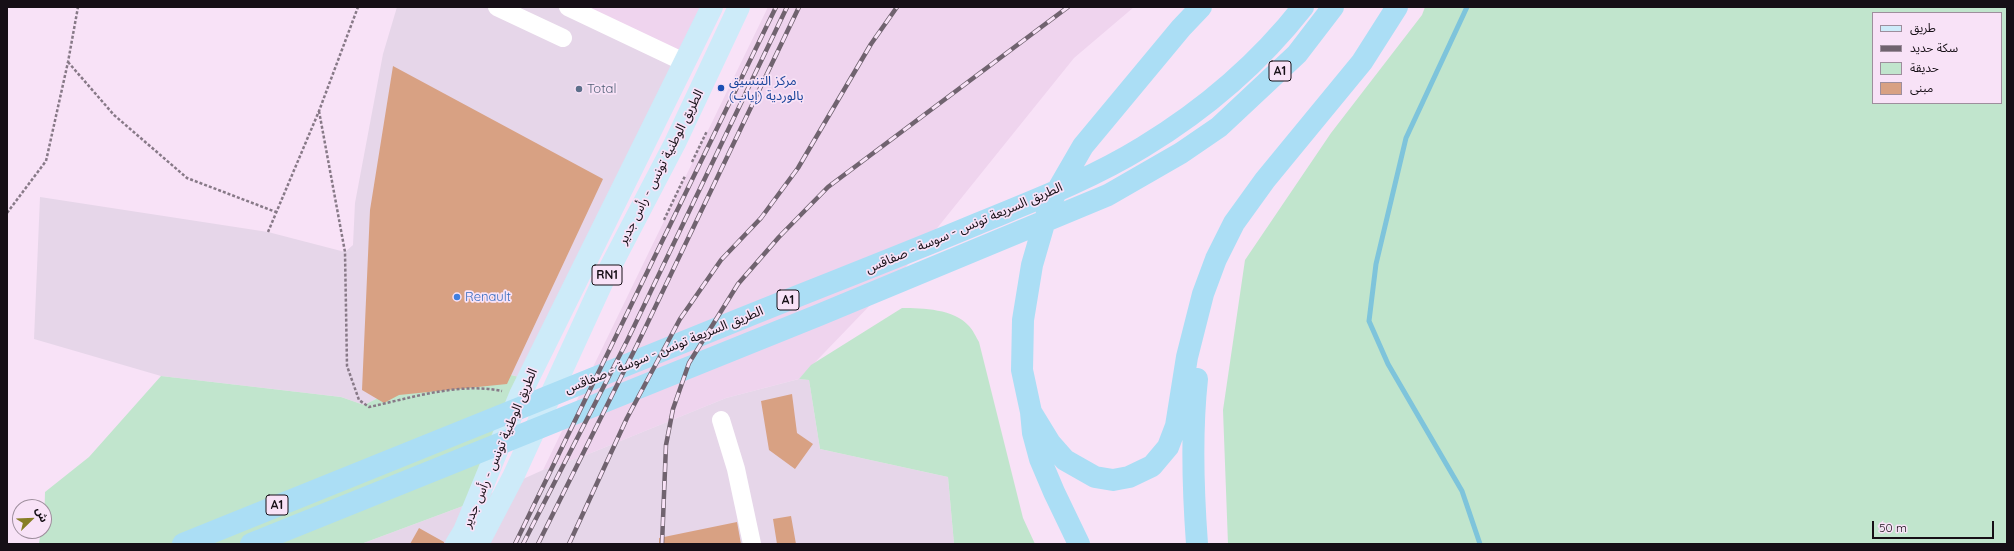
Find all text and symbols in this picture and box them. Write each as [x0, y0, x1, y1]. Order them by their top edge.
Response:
legend [1872, 12, 2002, 104]
text: طريق [1910, 20, 1936, 35]
text: سكة حديد [1910, 40, 1958, 55]
text: حديقة [1910, 60, 1939, 75]
road number: A1 [1269, 61, 1291, 81]
place label: مركز التنسيق بالوردية (إياب) [729, 73, 803, 104]
text: مبنى [1910, 80, 1933, 95]
place label: Total [587, 81, 616, 97]
marker: مركز التنسيق بالوردية (إياب) [716, 83, 726, 93]
marker: Total [574, 84, 584, 94]
street label: الطريق الوطنية تونس - رأس جدير [615, 87, 707, 247]
street label: الطريق السريعة تونس - سوسة - صفاقس [863, 179, 1065, 277]
road number: RN1 [592, 265, 622, 285]
place label: Renault [465, 289, 511, 305]
road number: A1 [777, 290, 799, 310]
marker: Renault [452, 292, 462, 302]
street label: الطريق السريعة تونس - سوسة - صفاقس [562, 303, 766, 397]
street label: الطريق الوطنية تونس - رأس جدير [459, 366, 541, 530]
road number: A1 [266, 495, 288, 515]
north arrow [12, 499, 52, 539]
text: ش [33, 505, 52, 524]
scale bar [1874, 513, 1996, 539]
text: 50 m [1879, 520, 1907, 535]

